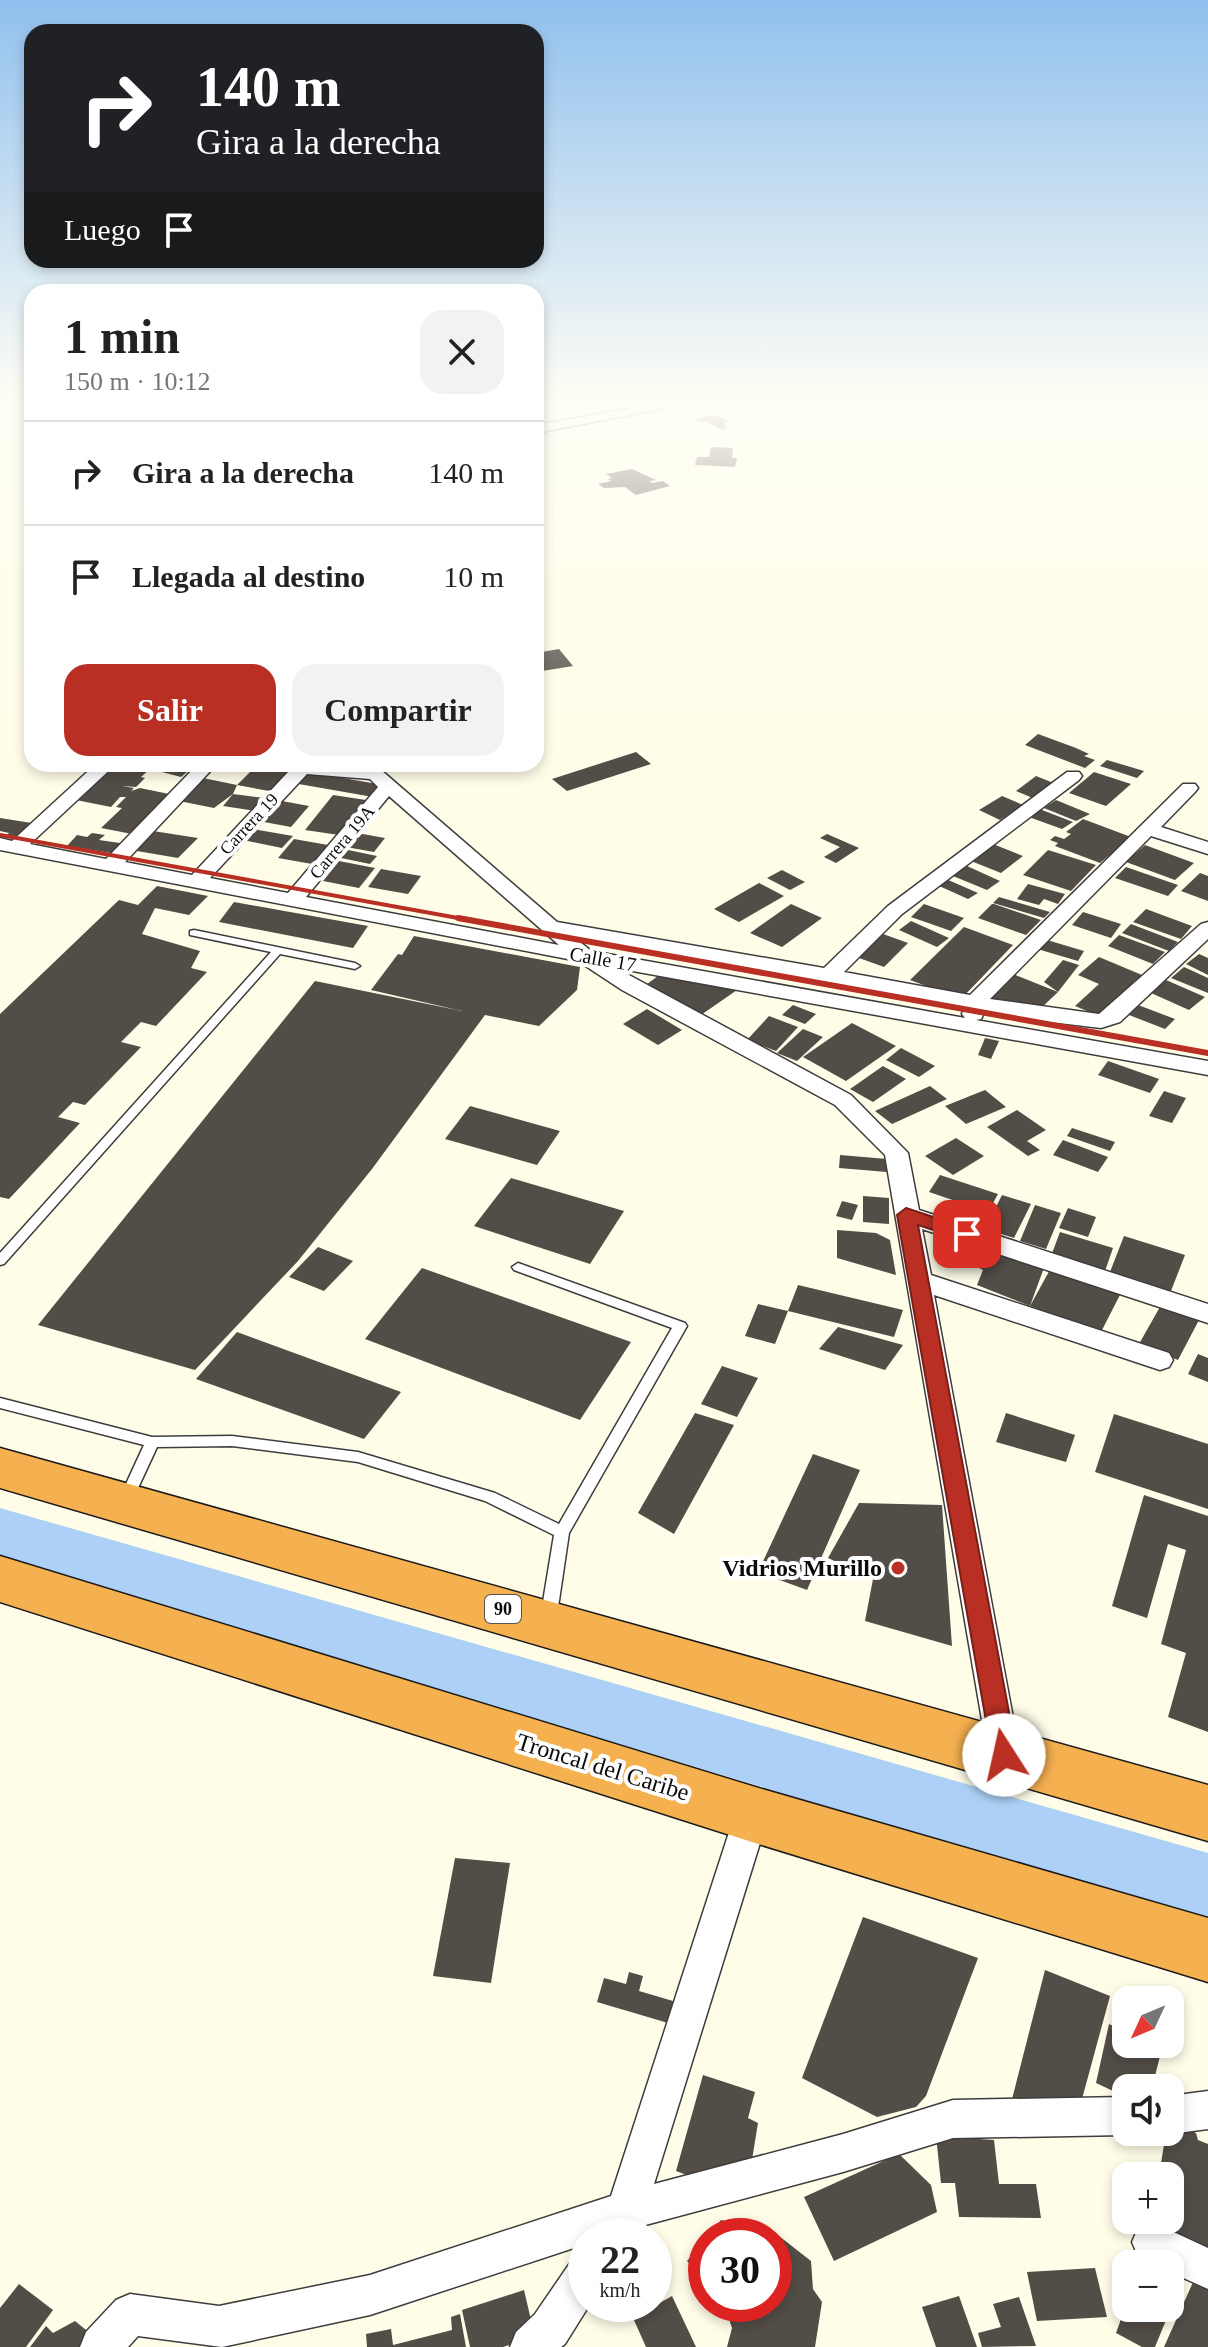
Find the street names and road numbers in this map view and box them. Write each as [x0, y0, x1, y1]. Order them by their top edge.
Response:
street label: Carrera 19 [216, 789, 282, 859]
street label: Carrera 19A [306, 801, 378, 883]
street label: Calle 17 [568, 942, 638, 976]
road number: 90 [485, 1595, 521, 1623]
street label: Troncal del Caribe [514, 1728, 692, 1806]

